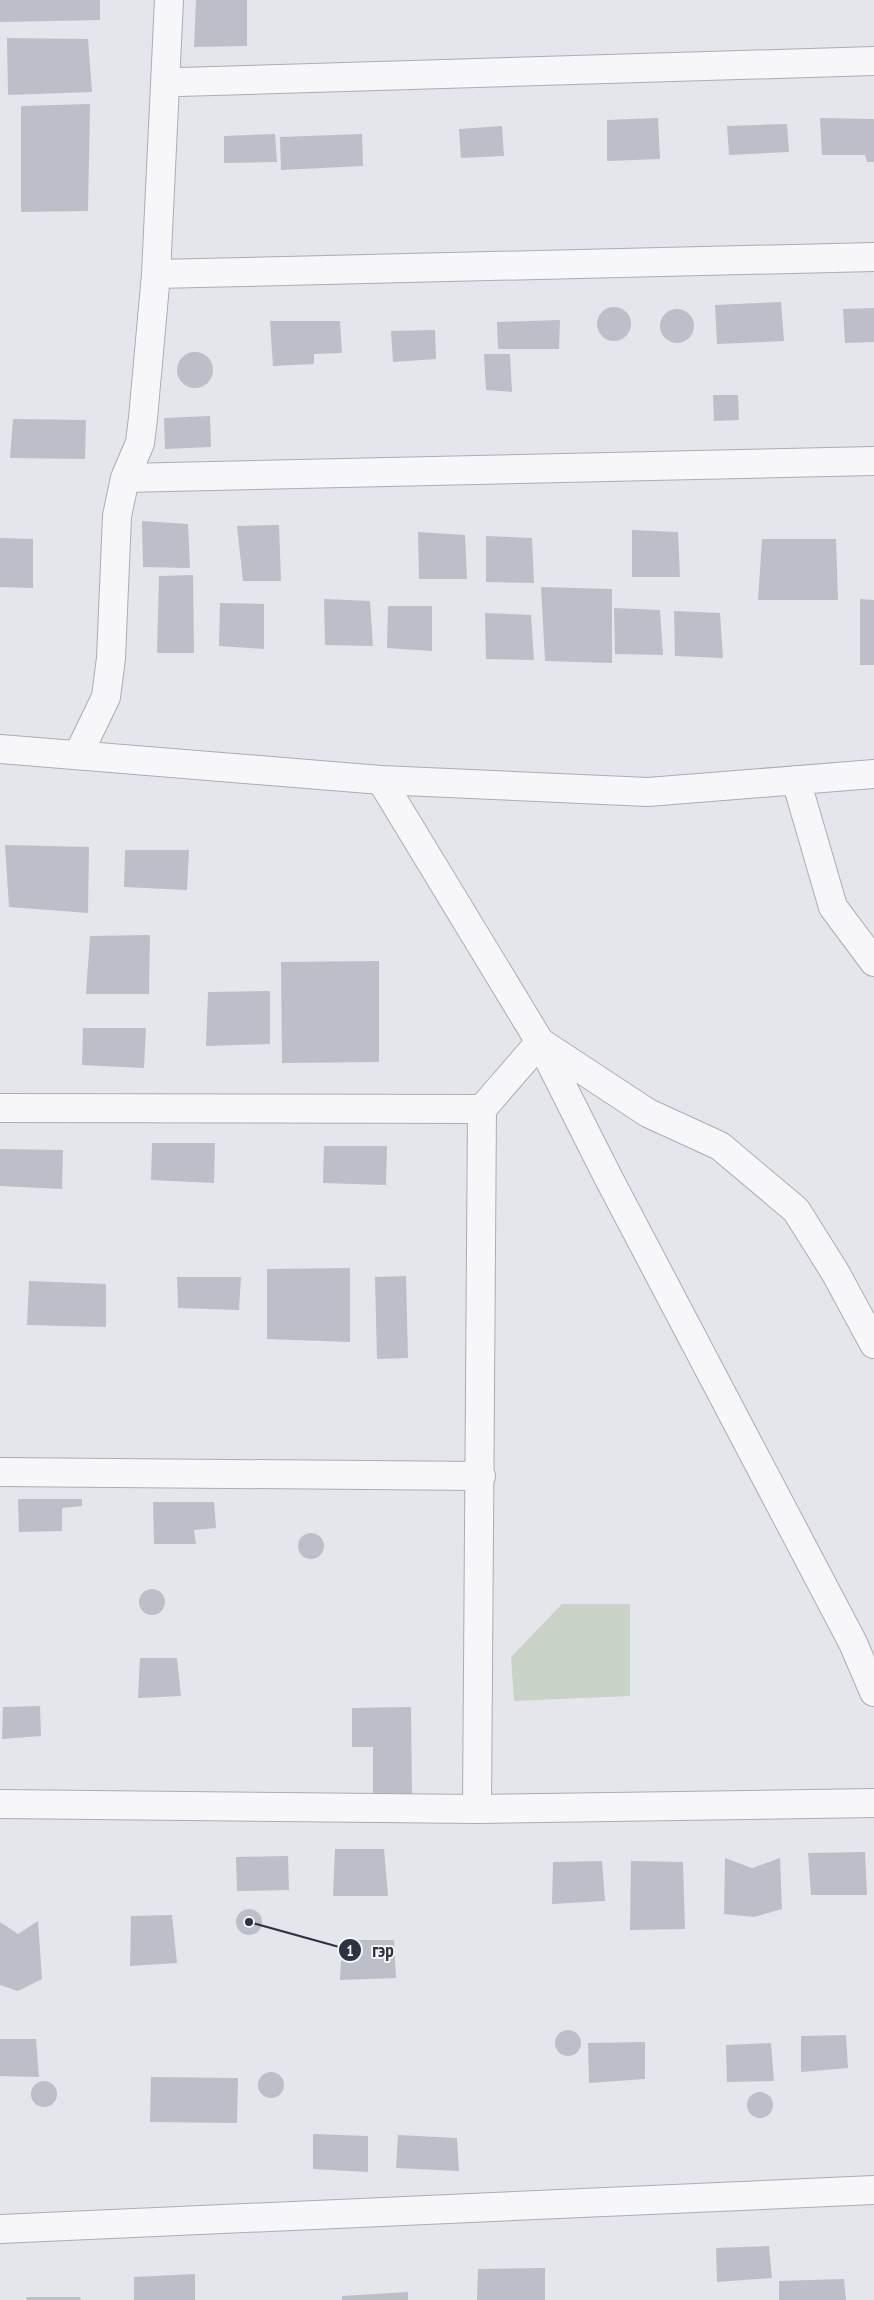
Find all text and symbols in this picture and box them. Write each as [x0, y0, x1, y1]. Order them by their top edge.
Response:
callout: гэр [338, 1933, 404, 1967]
text: гэр [372, 1938, 394, 1962]
text: 1 [346, 1941, 354, 1960]

